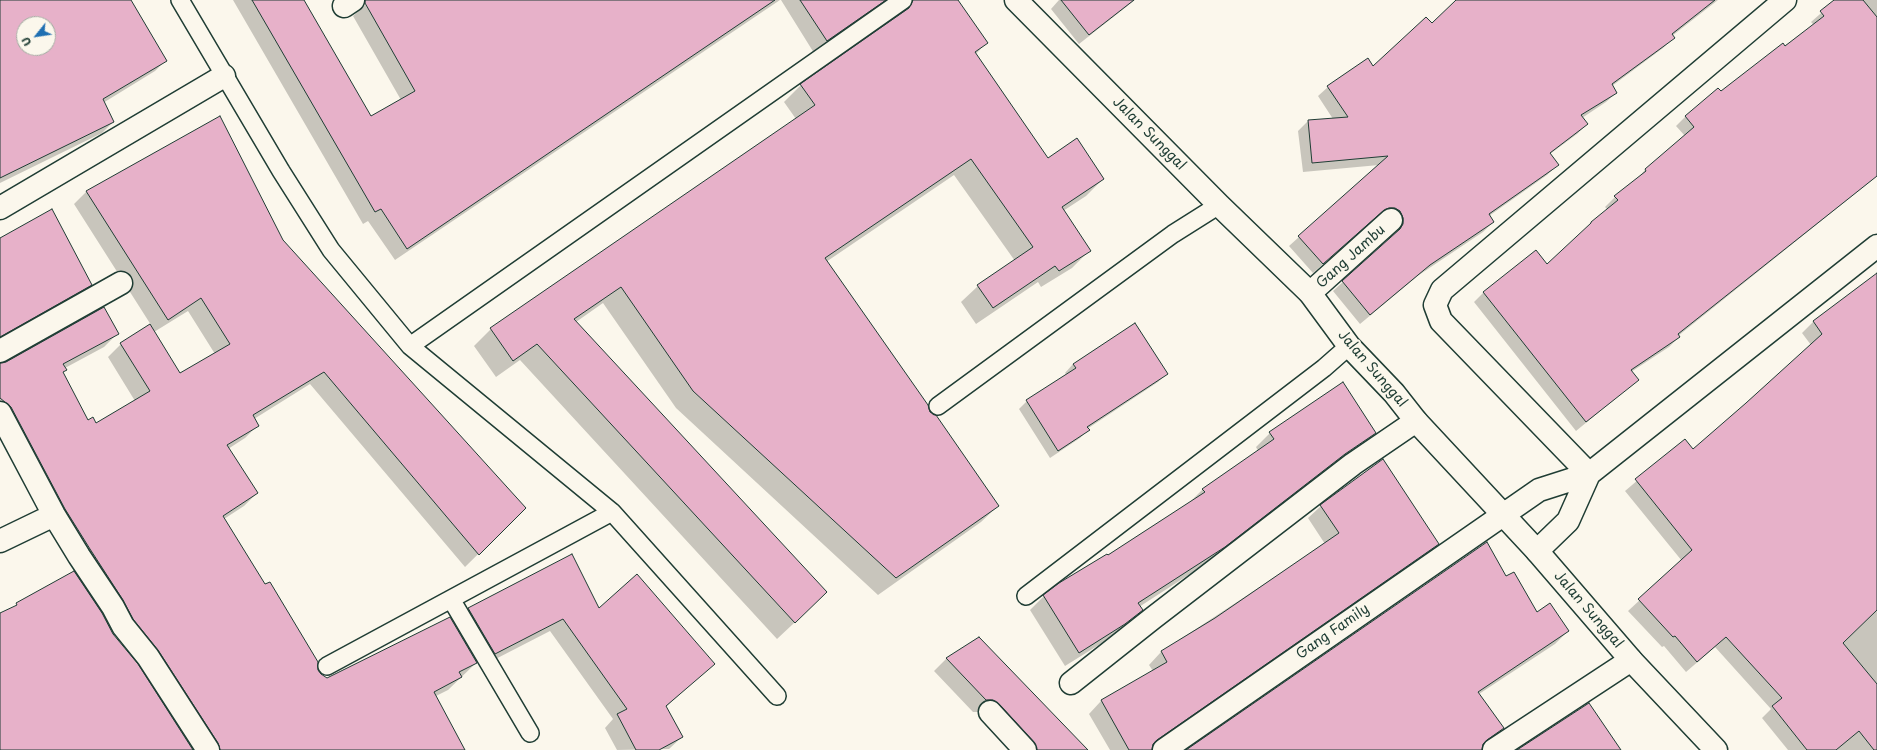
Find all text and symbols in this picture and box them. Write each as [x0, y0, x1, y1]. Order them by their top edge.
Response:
north arrow [16, 16, 56, 56]
text: U [17, 34, 35, 50]
street label: Jalan Sunggal [1109, 94, 1189, 174]
street label: Gang Jambu [1313, 222, 1389, 292]
street label: Jalan Sunggal [1334, 327, 1410, 411]
street label: Jalan Sunggal [1550, 568, 1626, 652]
street label: Gang Family [1293, 601, 1373, 663]

